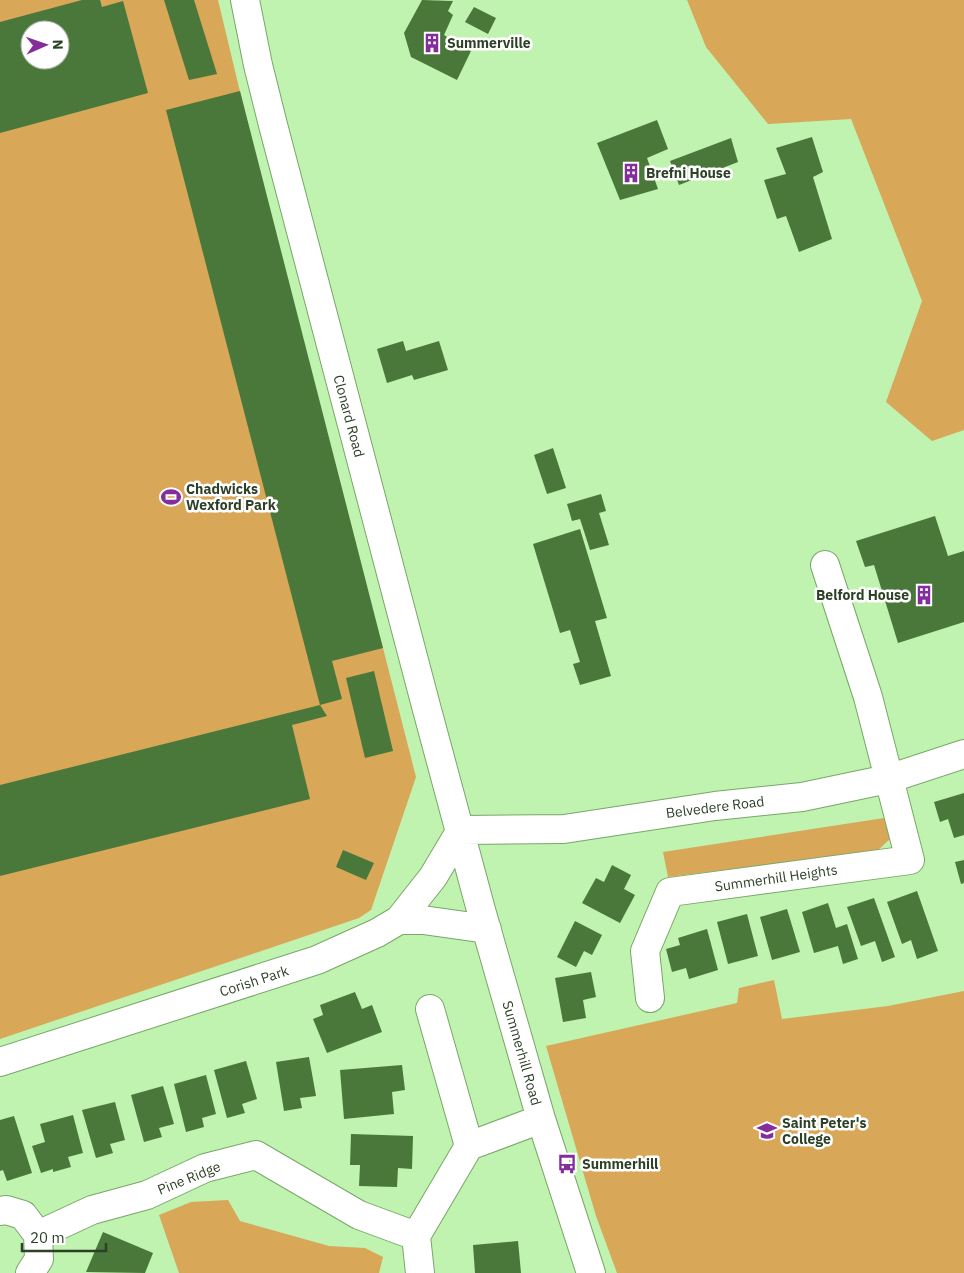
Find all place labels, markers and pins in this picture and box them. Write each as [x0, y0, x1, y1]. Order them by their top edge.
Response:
building icon: Summerville [421, 32, 443, 54]
place label: Summerville [447, 34, 531, 52]
building icon: Brefni House [620, 162, 642, 184]
place label: Brefni House [646, 164, 731, 182]
place label: Chadwicks Wexford Park [186, 480, 277, 514]
sports icon: Chadwicks Wexford Park [160, 486, 182, 508]
building icon: Belford House [913, 584, 935, 606]
place label: Belford House [816, 586, 909, 604]
place label: Saint Peter's College [782, 1114, 867, 1148]
school or university icon: Saint Peter's College [756, 1120, 778, 1142]
bus stop icon: Summerhill [556, 1153, 578, 1175]
place label: Summerhill [582, 1155, 658, 1173]

